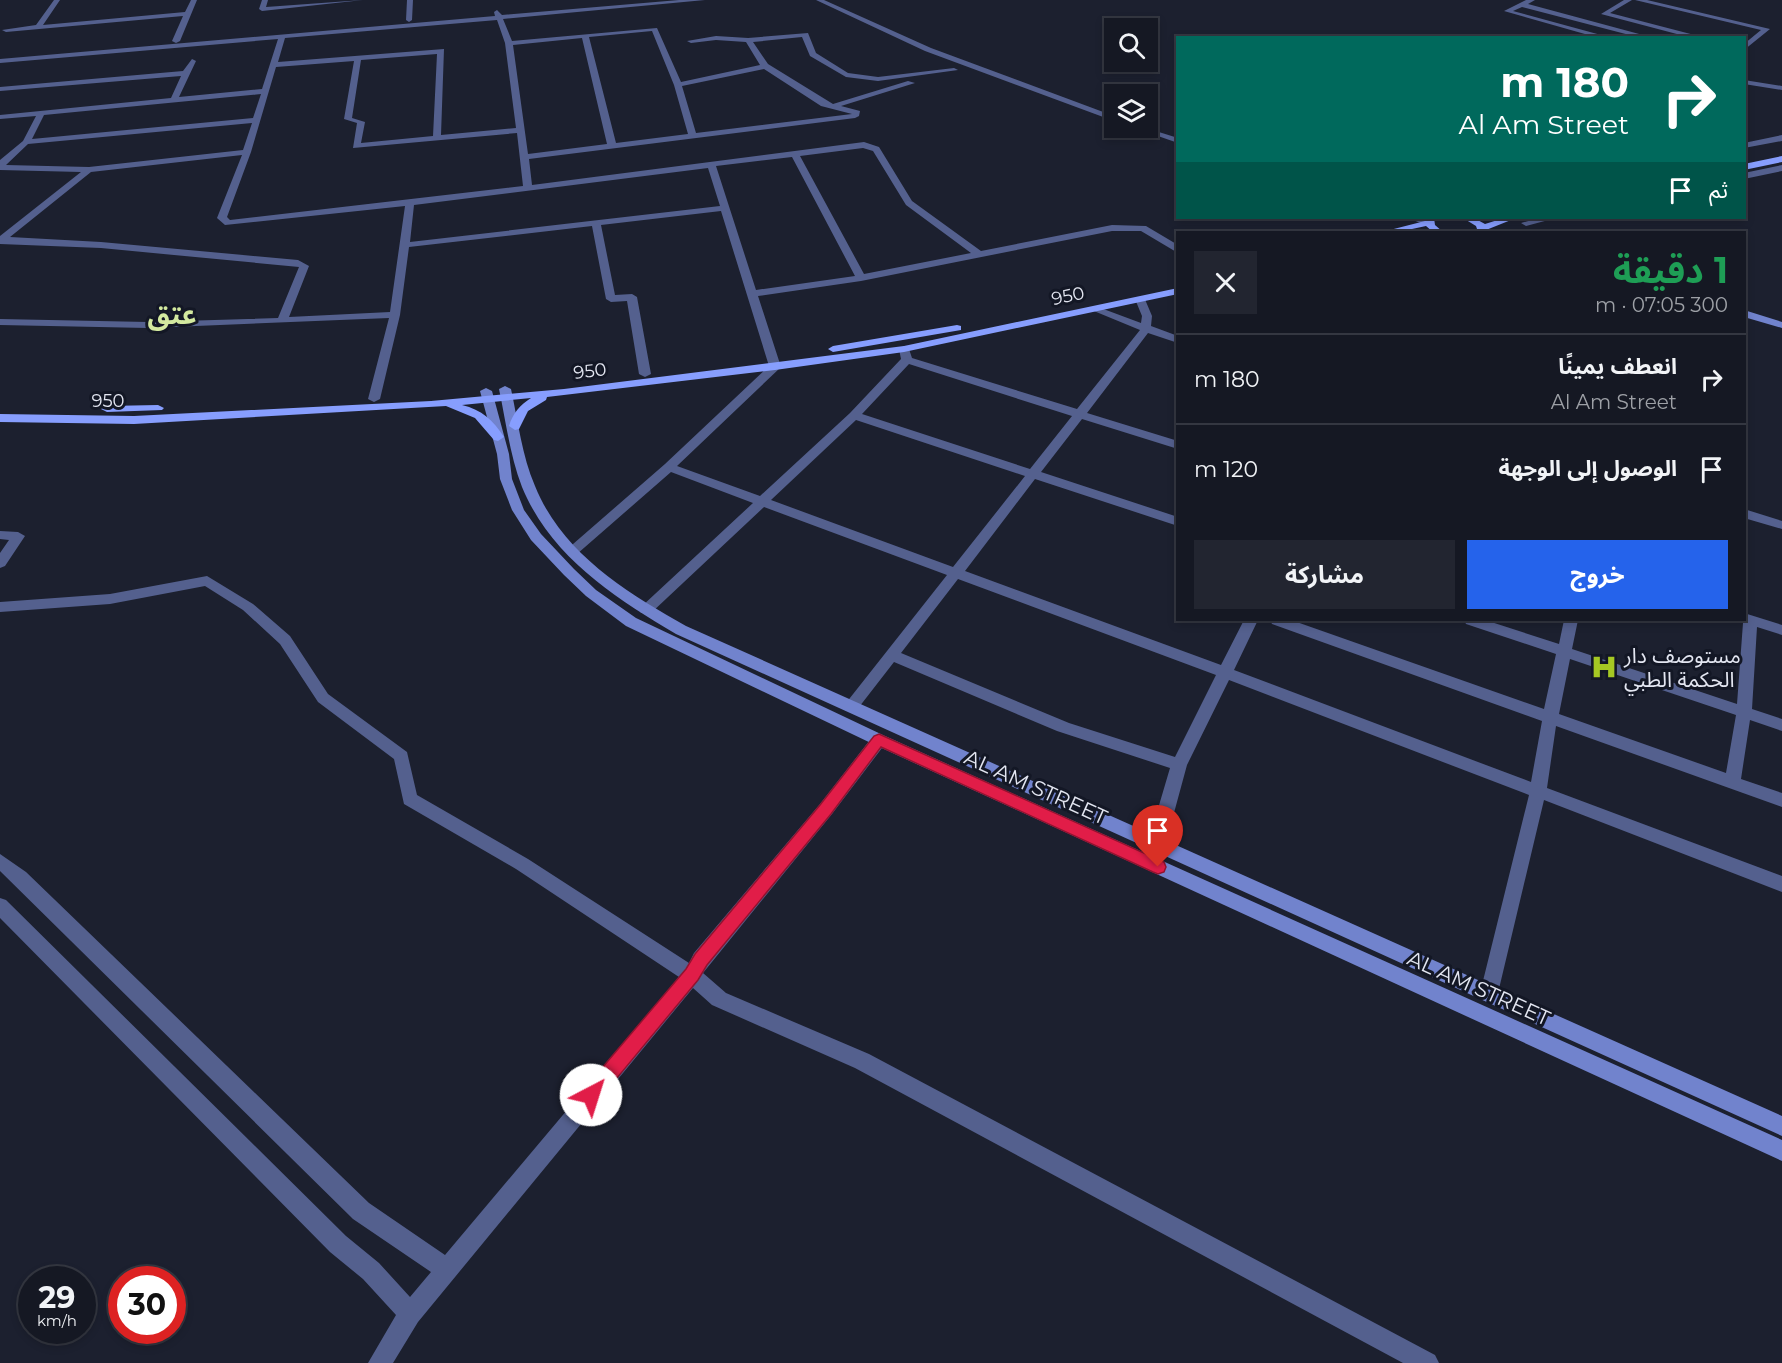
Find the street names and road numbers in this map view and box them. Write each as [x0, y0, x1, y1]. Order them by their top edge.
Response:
street label: 950 [1050, 282, 1086, 310]
street label: 950 [572, 358, 608, 384]
street label: 950 [91, 390, 125, 412]
street label: AL AM STREET [961, 744, 1111, 830]
street label: AL AM STREET [1404, 945, 1554, 1031]

